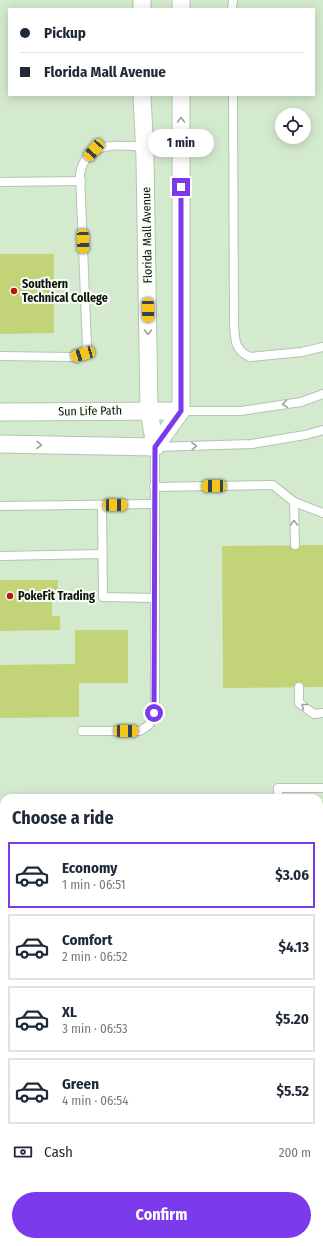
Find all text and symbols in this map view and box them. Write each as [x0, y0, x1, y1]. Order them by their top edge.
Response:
text: Pickup [44, 24, 86, 42]
text: Florida Mall Avenue [44, 63, 166, 81]
map controls [275, 108, 311, 144]
button: locate [275, 108, 311, 144]
one-way arrow [177, 117, 185, 123]
callout: 1 min [148, 129, 214, 157]
text: 1 min [167, 135, 195, 150]
car [82, 137, 106, 163]
route end [172, 178, 190, 196]
street label: Florida Mall Avenue [139, 187, 155, 283]
car [77, 229, 89, 253]
place label: Southern Technical College [22, 277, 108, 305]
marker: Southern Technical College [9, 286, 19, 296]
car [142, 298, 154, 322]
one-way arrow [144, 329, 152, 335]
car [70, 345, 96, 363]
one-way arrow [282, 399, 289, 408]
street label: Sun Life Path [58, 403, 122, 419]
one-way arrow [36, 441, 42, 449]
one-way arrow [191, 441, 197, 450]
car [202, 480, 226, 492]
car [103, 499, 127, 511]
one-way arrow [290, 520, 299, 526]
place label: PokeFit Trading [18, 589, 95, 603]
marker: PokeFit Trading [5, 591, 15, 601]
route start [145, 704, 163, 722]
one-way arrow [301, 704, 309, 711]
car [114, 725, 138, 737]
text: Choose a ride [12, 807, 114, 829]
icon: car [14, 857, 50, 893]
text: Economy [62, 859, 117, 877]
text: $3.06 [275, 866, 309, 884]
text: 1 min · 06:51 [62, 877, 126, 892]
icon: car [14, 929, 50, 965]
text: Comfort [62, 931, 113, 949]
text: $4.13 [278, 938, 309, 956]
text: 2 min · 06:52 [62, 949, 127, 964]
icon: car [14, 1001, 50, 1037]
text: XL [62, 1003, 77, 1021]
text: $5.20 [276, 1010, 309, 1028]
text: 3 min · 06:53 [62, 1021, 128, 1036]
icon: car [14, 1073, 50, 1109]
text: Green [62, 1075, 99, 1093]
text: $5.52 [276, 1082, 309, 1100]
text: 4 min · 06:54 [62, 1093, 129, 1108]
icon: cash [12, 1141, 34, 1163]
text: Cash [44, 1143, 73, 1161]
text: 200 m [279, 1145, 311, 1160]
button: Confirm [12, 1192, 311, 1238]

